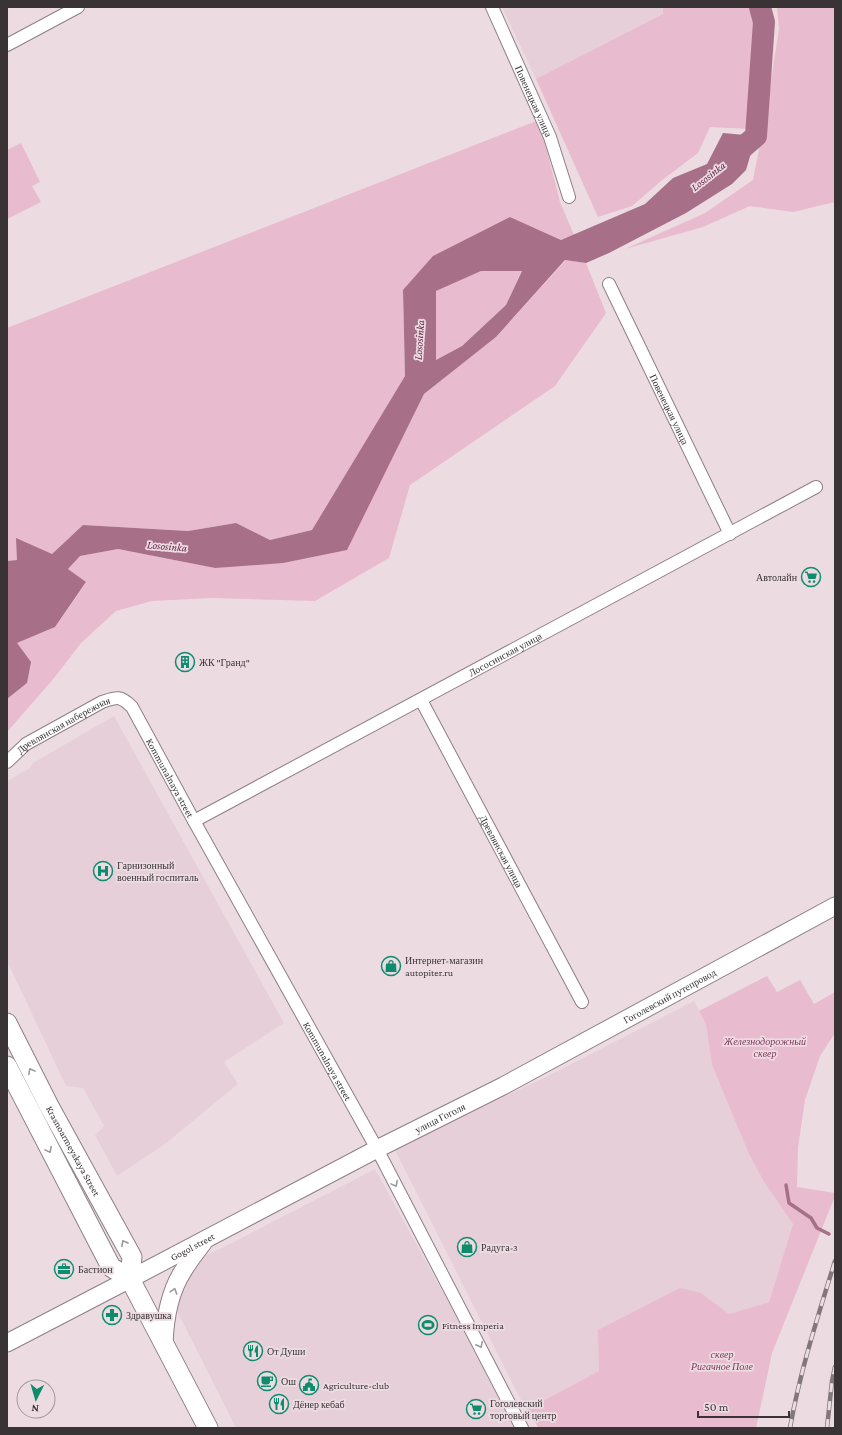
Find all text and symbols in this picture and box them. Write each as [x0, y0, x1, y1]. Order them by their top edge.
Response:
street label: Повенецкая улица [513, 64, 554, 139]
water label: Lososinka [688, 159, 728, 193]
water label: Lososinka [412, 320, 426, 360]
street label: Повенецкая улица [647, 372, 691, 447]
water label: Lososinka [146, 538, 188, 554]
supermarket icon: Автолайн [800, 566, 822, 588]
place label: Автолайн [756, 572, 798, 583]
street label: Лососинская улица [467, 630, 544, 679]
building icon: ЖК "Гранд" [174, 651, 196, 673]
place label: ЖК "Гранд" [199, 657, 250, 668]
street label: Древлянская набережная [14, 695, 112, 756]
street label: Kommunalnaya street [144, 737, 196, 820]
street label: Древлянская улица [477, 813, 525, 890]
hospital icon: Гарнизонный военный госпиталь [92, 860, 114, 882]
place label: Гарнизонный военный госпиталь [117, 860, 199, 883]
shop icon: Интернет-магазин autopiter.ru [380, 955, 402, 977]
place label: Интернет-магазин autopiter.ru [405, 955, 484, 978]
street label: Гоголевский путепровод [622, 967, 718, 1026]
street label: Kommunalnaya street [301, 1020, 354, 1103]
park label: Железнодорожный сквер [723, 1036, 806, 1059]
one-way arrow [28, 1068, 36, 1076]
street label: улица Гоголя [413, 1101, 467, 1135]
street label: Krasnoarmeyskaya Street [44, 1104, 103, 1198]
one-way arrow [45, 1146, 52, 1153]
one-way arrow [391, 1179, 398, 1187]
street label: Gogol street [169, 1230, 217, 1263]
shop icon: Радуга-3 [456, 1236, 478, 1258]
one-way arrow [121, 1239, 129, 1247]
place label: Радуга-3 [481, 1242, 518, 1253]
office icon: Бастион [53, 1258, 75, 1280]
place label: Бастион [78, 1264, 113, 1275]
one-way arrow [169, 1288, 178, 1295]
pharmacy icon: Здравушка [101, 1304, 123, 1326]
place label: Здравушка [126, 1310, 172, 1321]
sports icon: Fitness Imperia [417, 1314, 439, 1336]
place label: Fitness Imperia [442, 1320, 504, 1331]
restaurant icon: От Души [242, 1340, 264, 1362]
one-way arrow [475, 1341, 483, 1348]
place label: От Души [267, 1346, 306, 1357]
park label: сквер Ригачное Поле [690, 1349, 754, 1372]
cafe icon: Ош [256, 1370, 278, 1392]
public building icon: Agriculture-club [298, 1374, 320, 1396]
place label: Ош [281, 1376, 296, 1387]
north arrow [16, 1379, 56, 1419]
place label: Agriculture-club [323, 1380, 389, 1391]
restaurant icon: Дёнер кебаб [268, 1393, 290, 1415]
scale bar [698, 1393, 789, 1419]
supermarket icon: Гоголевский торговый центр [465, 1398, 487, 1420]
place label: Гоголевский торговый центр [490, 1398, 556, 1421]
place label: Дёнер кебаб [293, 1399, 345, 1410]
text: 50 m [704, 1400, 729, 1414]
text: N [30, 1403, 39, 1415]

